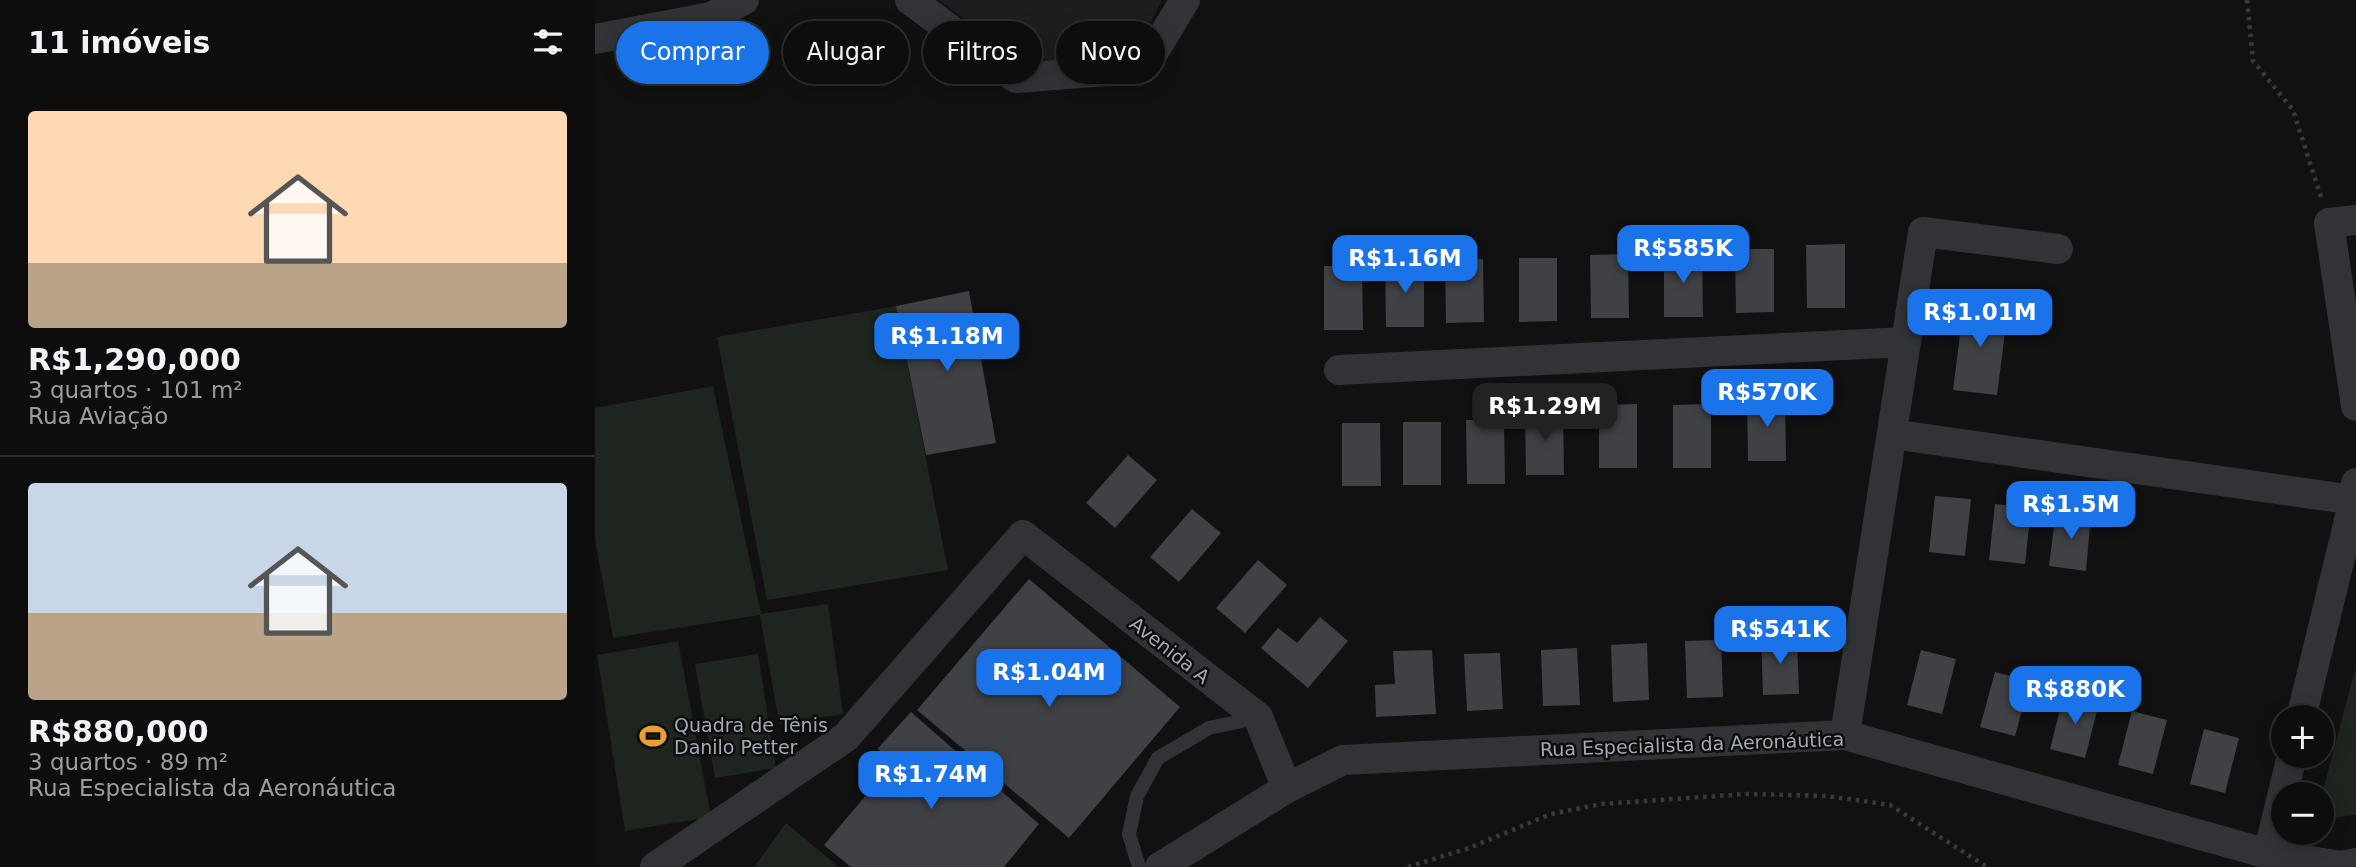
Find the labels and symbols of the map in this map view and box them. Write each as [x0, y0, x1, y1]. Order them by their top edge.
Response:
pin: R$585K [1626, 226, 1740, 285]
pin: R$1.16M [1340, 236, 1470, 295]
pin: R$1.01M [1915, 290, 2045, 349]
pin: R$1.18M [882, 314, 1012, 373]
pin: R$570K [1710, 370, 1824, 429]
pin: R$1.29M [1480, 384, 1610, 443]
pin: R$1.5M [2014, 482, 2128, 541]
pin: R$541K [1723, 606, 1837, 666]
street label: Avenida A [1126, 612, 1214, 688]
pin: R$1.04M [984, 650, 1114, 709]
pin: R$880K [2018, 666, 2132, 726]
place label: Quadra de Tênis Danilo Petter [674, 714, 828, 758]
sports icon: Quadra de Tênis Danilo Petter [638, 721, 668, 751]
street label: Rua Especialista da Aeronáutica [1540, 728, 1844, 760]
pin: R$1.74M [866, 752, 996, 811]

